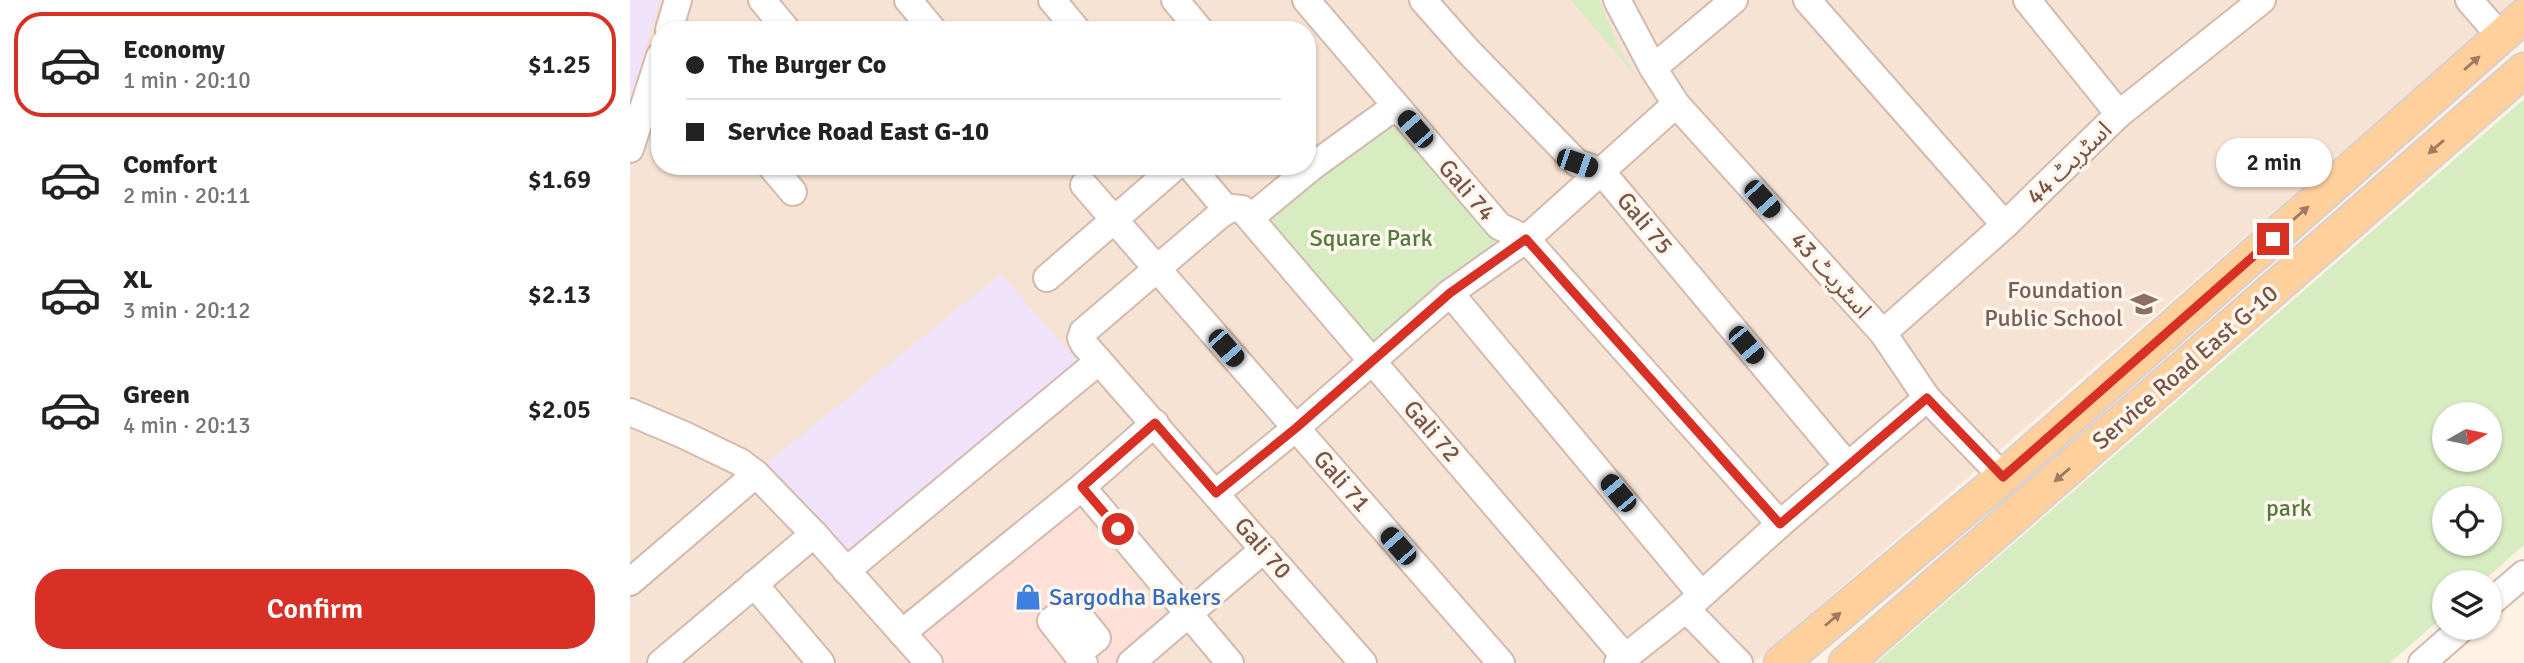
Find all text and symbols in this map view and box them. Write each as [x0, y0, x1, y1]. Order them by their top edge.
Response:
icon: car [39, 33, 102, 96]
text: Economy [123, 34, 225, 66]
text: $1.25 [528, 49, 591, 81]
text: The Burger Co [728, 49, 886, 81]
one-way arrow [2463, 55, 2481, 71]
text: 1 min · 20:10 [123, 66, 251, 95]
car [1394, 106, 1437, 152]
street label: اسٹریٹ 44 [2020, 115, 2118, 211]
text: Service Road East G-10 [728, 116, 989, 148]
callout: 2 min [2215, 138, 2331, 187]
one-way arrow [2428, 139, 2445, 155]
car [1554, 146, 1601, 180]
icon: car [39, 148, 102, 211]
text: 2 min [2246, 148, 2302, 177]
text: Comfort [123, 149, 217, 181]
street label: Gali 74 [1432, 153, 1502, 227]
text: $1.69 [528, 164, 591, 196]
car [1741, 176, 1784, 222]
text: 2 min · 20:11 [123, 181, 251, 210]
street label: Gali 75 [1610, 186, 1680, 260]
one-way arrow [2292, 205, 2310, 221]
park label: Square Park [1309, 223, 1433, 253]
route end [2257, 223, 2289, 255]
street label: اسٹریٹ 43 [1784, 225, 1878, 325]
icon: car [39, 263, 102, 326]
text: XL [123, 264, 153, 296]
place label: Foundation Public School [1984, 275, 2123, 333]
street label: Service Road East G-10 [2086, 278, 2284, 456]
text: $2.13 [528, 279, 591, 311]
school or university icon: Foundation Public School [2129, 289, 2159, 319]
text: 3 min · 20:12 [123, 296, 251, 325]
car [1725, 322, 1768, 368]
car [1205, 325, 1248, 371]
icon: car [39, 378, 102, 441]
text: Green [123, 379, 190, 411]
text: $2.05 [528, 394, 591, 426]
street label: Gali 72 [1397, 394, 1467, 468]
north arrow [2432, 402, 2502, 472]
map controls [2432, 402, 2502, 640]
text: 4 min · 20:13 [123, 411, 251, 440]
street label: Gali 71 [1307, 444, 1377, 518]
one-way arrow [2053, 466, 2070, 482]
car [1597, 470, 1640, 516]
button: locate [2432, 486, 2502, 556]
park label: park [2266, 493, 2312, 523]
street label: Gali 70 [1228, 511, 1298, 585]
route start [1102, 513, 1134, 545]
car [1377, 523, 1420, 569]
button: Confirm [35, 569, 595, 649]
button: layers [2432, 570, 2502, 640]
shop icon: Sargodha Bakers [1013, 582, 1043, 612]
place label: Sargodha Bakers [1049, 582, 1221, 612]
one-way arrow [1825, 612, 1842, 627]

